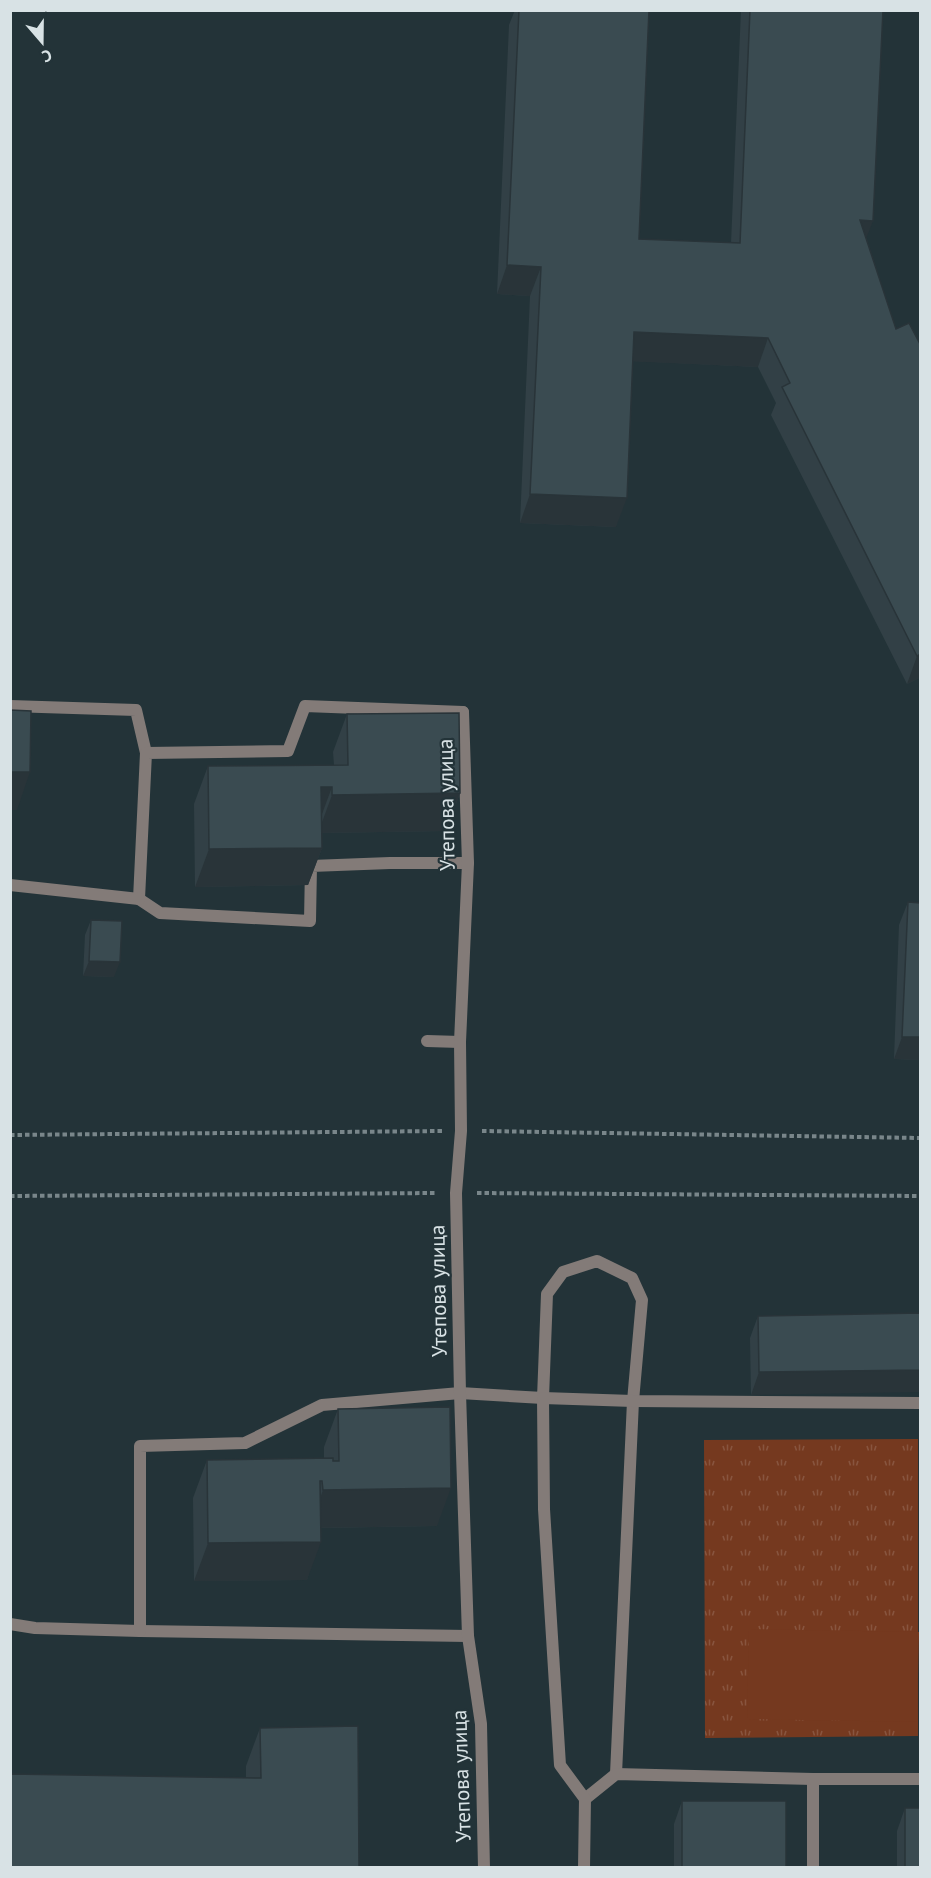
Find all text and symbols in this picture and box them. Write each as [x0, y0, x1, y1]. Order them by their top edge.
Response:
north arrow [12, 12, 72, 72]
text: С [39, 45, 55, 67]
street label: Утепова улица [431, 739, 461, 871]
street label: Утепова улица [423, 1225, 453, 1357]
street label: Утепова улица [445, 1709, 477, 1843]

